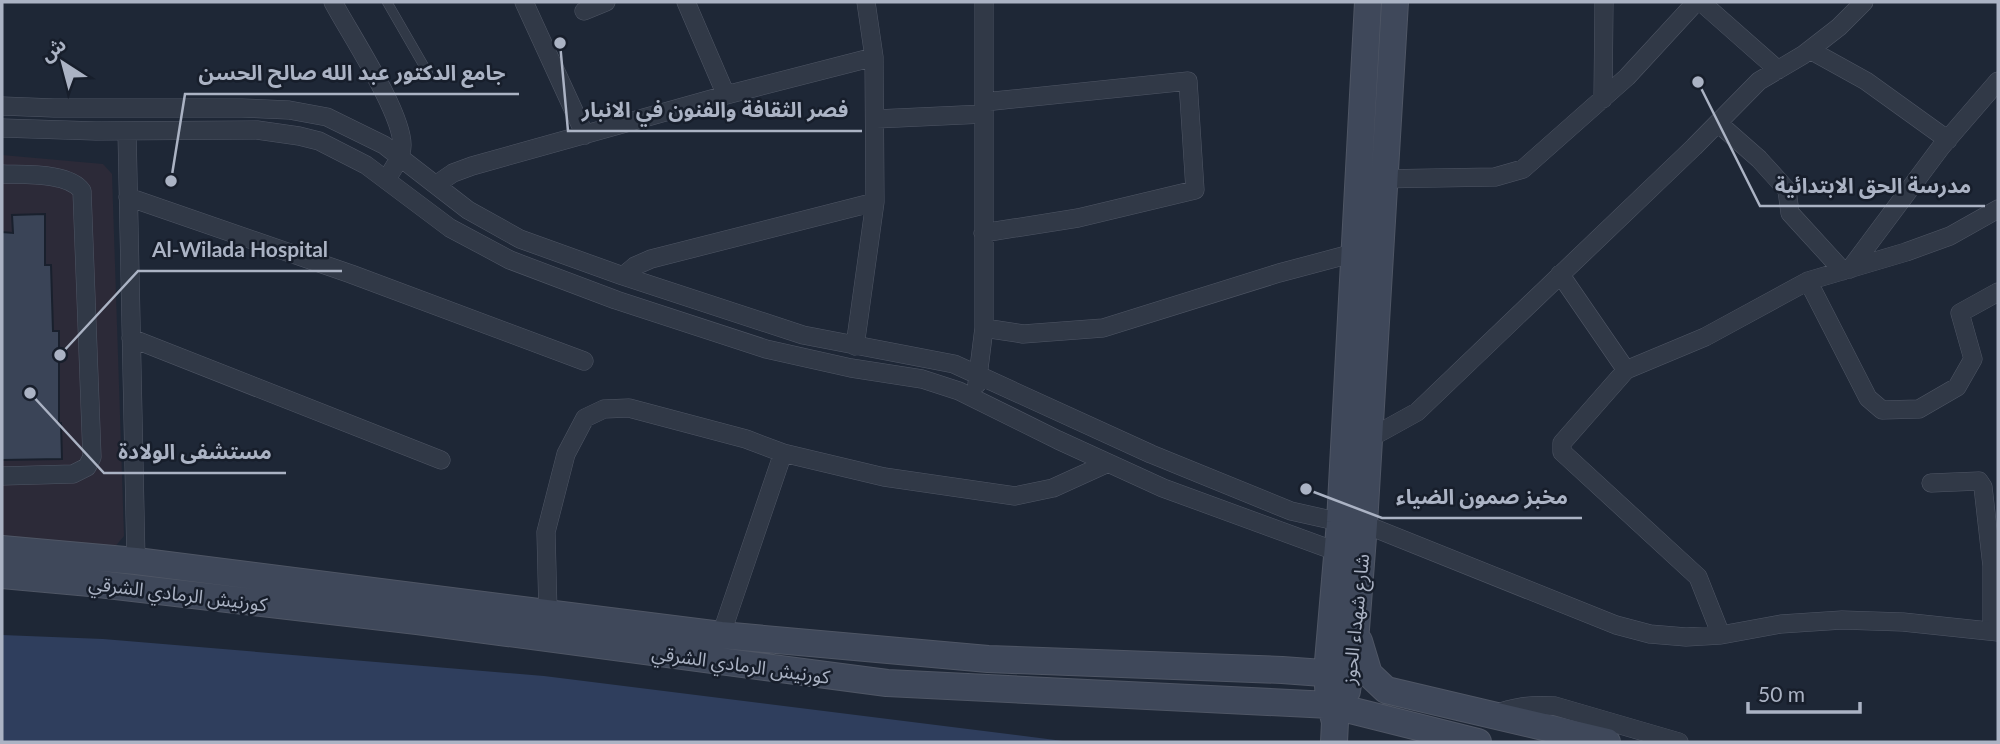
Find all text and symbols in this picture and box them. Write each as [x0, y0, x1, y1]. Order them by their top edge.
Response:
north arrow [28, 28, 98, 98]
text: ش [35, 32, 70, 66]
callout: جامع الدكتور عبد الله صالح الحسن [185, 52, 519, 94]
text: جامع الدكتور عبد الله صالح الحسن [199, 59, 505, 88]
callout: فصر الثقافة والفنون في الانبار [568, 89, 862, 131]
text: فصر الثقافة والفنون في الانبار [581, 96, 848, 127]
callout: مدرسة الحق الابتدائية [1760, 164, 1985, 206]
text: مدرسة الحق الابتدائية [1775, 172, 1971, 199]
callout: Al-Wilada Hospital [138, 229, 342, 271]
text: Al-Wilada Hospital [151, 236, 328, 261]
callout: مستشفى الولادة [104, 431, 286, 473]
text: مستشفى الولادة [118, 438, 272, 464]
callout: مخبز صمون الضياء [1382, 476, 1582, 518]
text: مخبز صمون الضياء [1396, 483, 1568, 509]
street label: شارع شهداء الحوز [1337, 553, 1376, 687]
street label: كورنيش الرمادي الشرقي [87, 571, 270, 620]
street label: كورنيش الرمادي الشرقي [650, 640, 833, 692]
scale bar [1748, 670, 1860, 714]
text: 50 m [1758, 681, 1805, 706]

